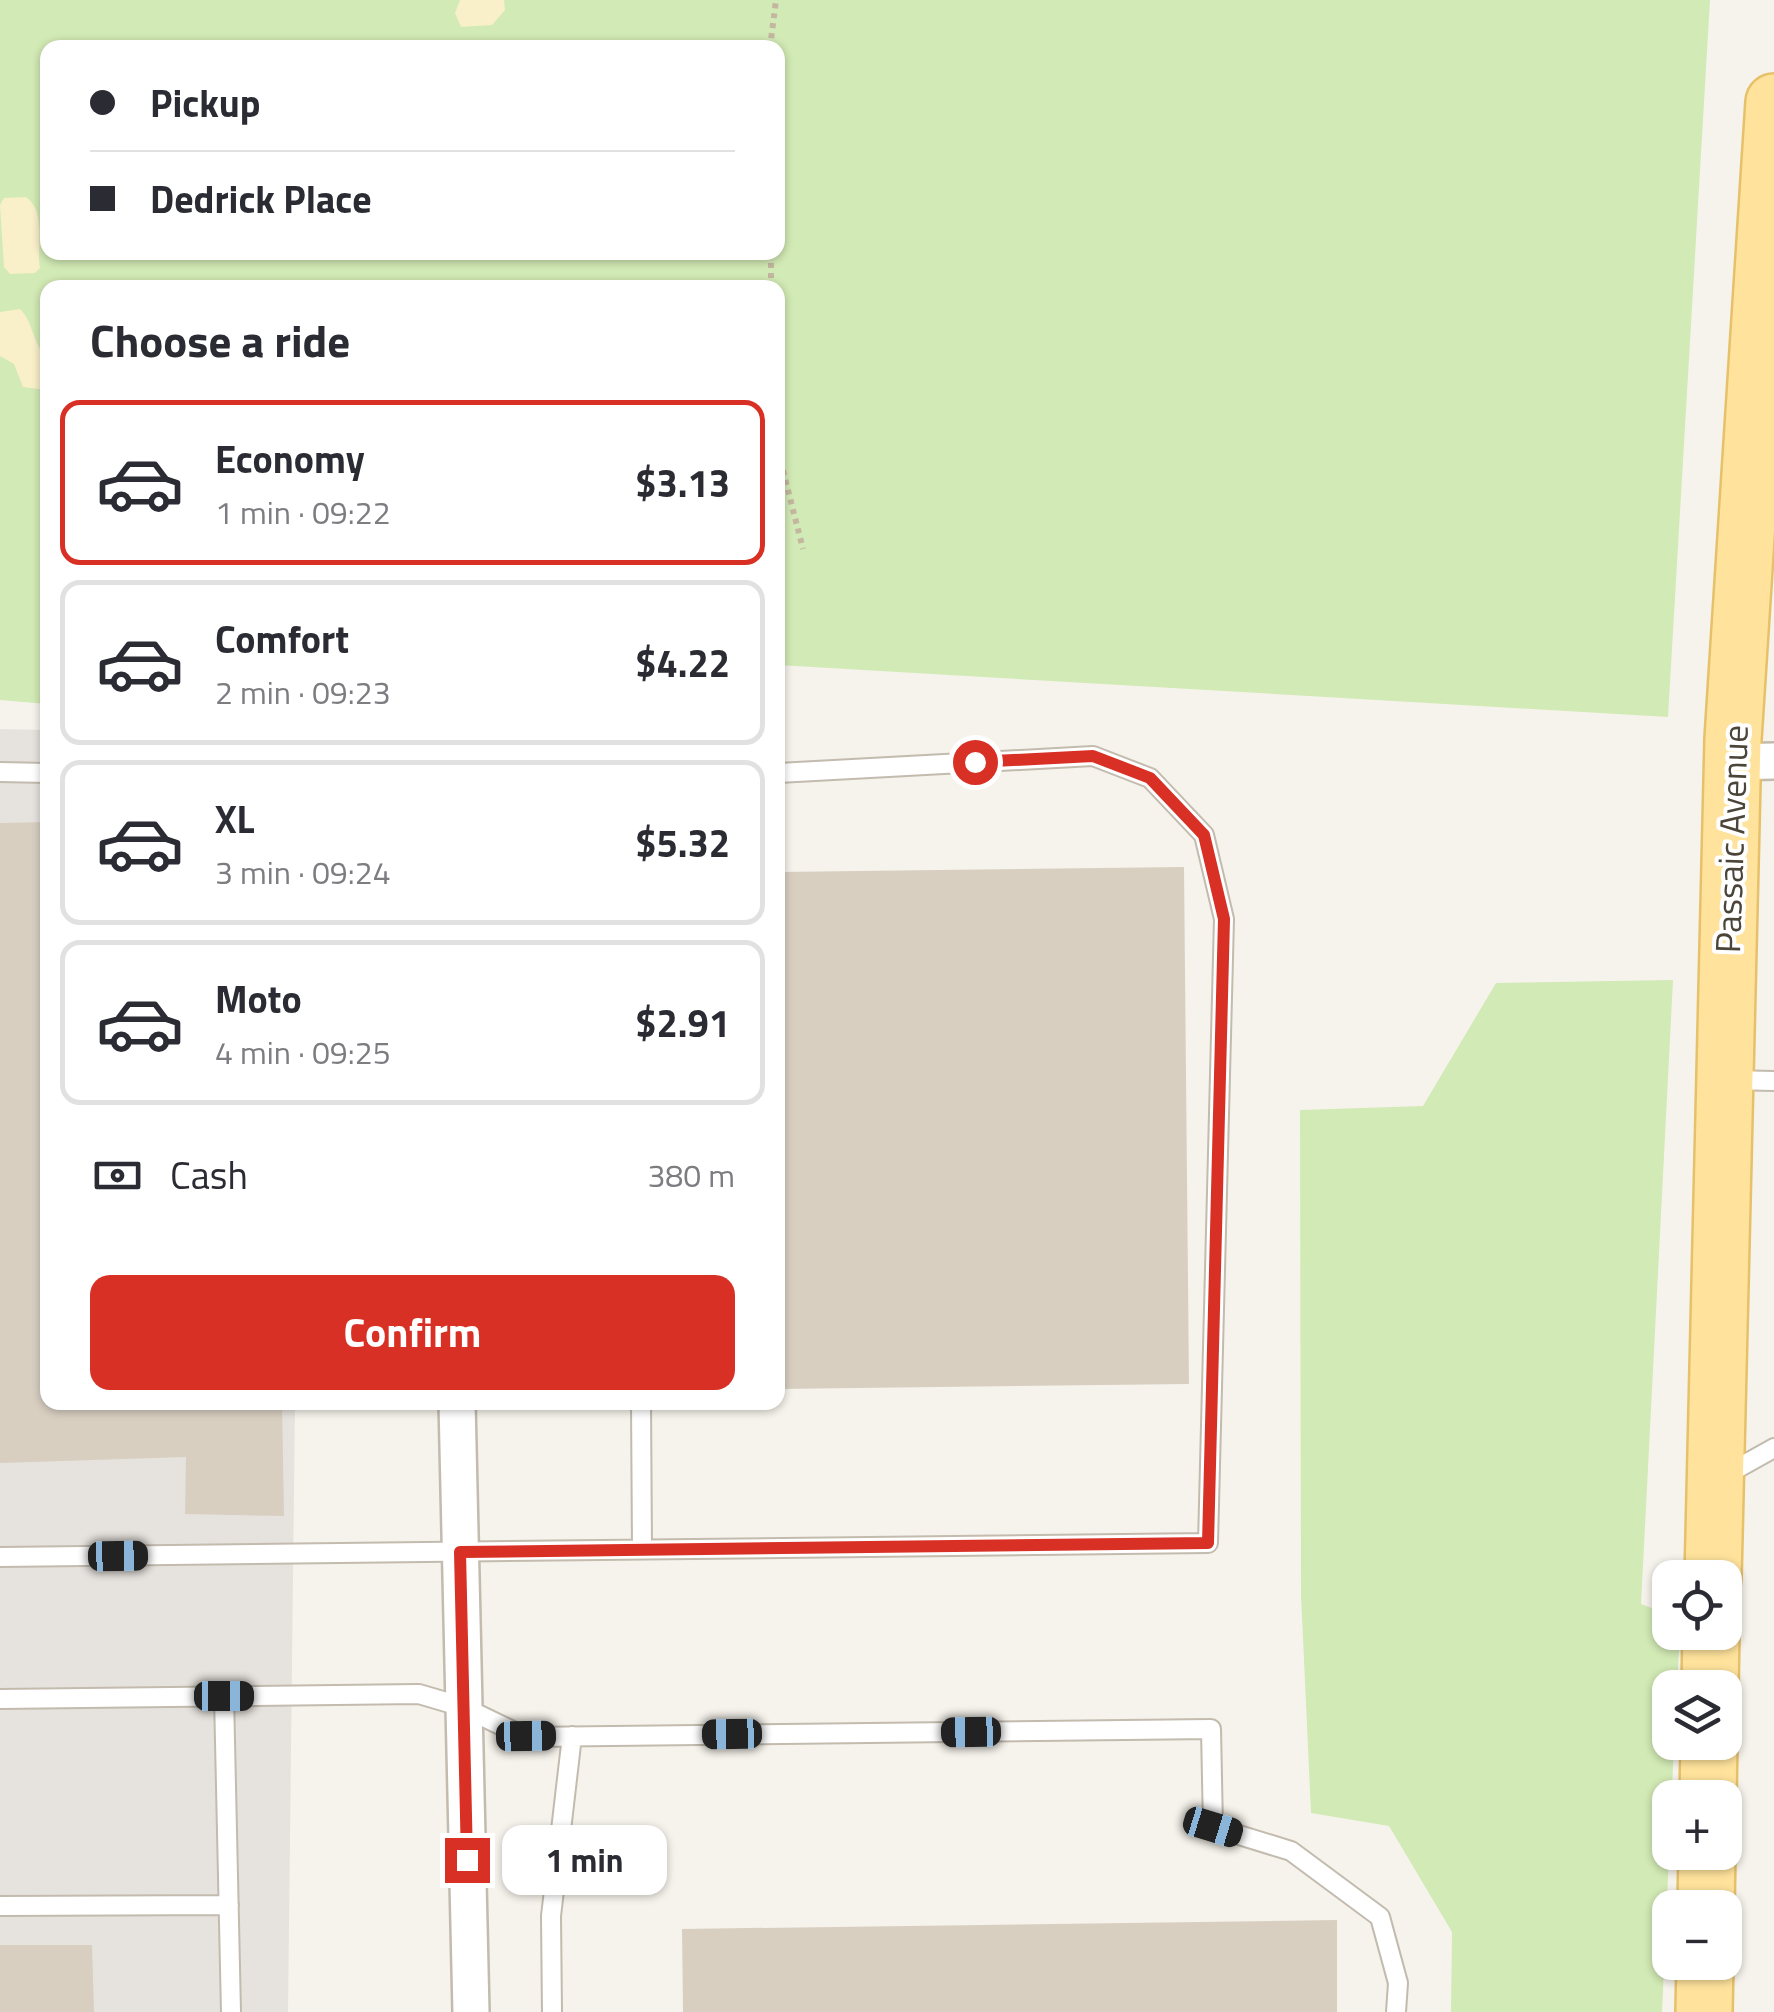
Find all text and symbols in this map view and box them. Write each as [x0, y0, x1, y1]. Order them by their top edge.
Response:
text: Pickup [150, 74, 260, 132]
text: Dedrick Place [150, 170, 372, 228]
text: Choose a ride [90, 306, 350, 374]
text: Economy [215, 430, 365, 488]
icon: car [95, 438, 185, 528]
text: $3.13 [635, 454, 730, 512]
text: 1 min · 09:22 [215, 488, 391, 536]
text: Comfort [215, 610, 349, 668]
icon: car [95, 618, 185, 708]
text: $4.22 [635, 634, 730, 692]
text: 2 min · 09:23 [215, 668, 391, 716]
street label: Passaic Avenue [1700, 724, 1762, 954]
route start [953, 740, 998, 785]
text: XL [215, 790, 255, 848]
icon: car [95, 798, 185, 888]
text: $5.32 [635, 814, 730, 872]
text: 3 min · 09:24 [215, 848, 391, 896]
text: Moto [215, 970, 302, 1028]
icon: car [95, 978, 185, 1068]
text: $2.91 [635, 994, 730, 1052]
text: 4 min · 09:25 [215, 1028, 391, 1076]
text: Cash [170, 1146, 248, 1204]
icon: cash [90, 1148, 145, 1203]
text: 380 m [647, 1151, 735, 1199]
button: Confirm [90, 1275, 735, 1390]
car [88, 1540, 148, 1572]
map controls [1652, 1560, 1742, 1980]
button: locate [1652, 1560, 1742, 1650]
button: layers [1652, 1670, 1742, 1760]
car [194, 1681, 254, 1711]
car [941, 1716, 1001, 1748]
car [702, 1718, 762, 1750]
car [496, 1720, 556, 1752]
button: + [1652, 1780, 1742, 1870]
car [1180, 1804, 1246, 1850]
callout: 1 min [502, 1825, 667, 1895]
text: 1 min [546, 1836, 623, 1884]
route end [445, 1838, 490, 1883]
button: − [1652, 1890, 1742, 1980]

